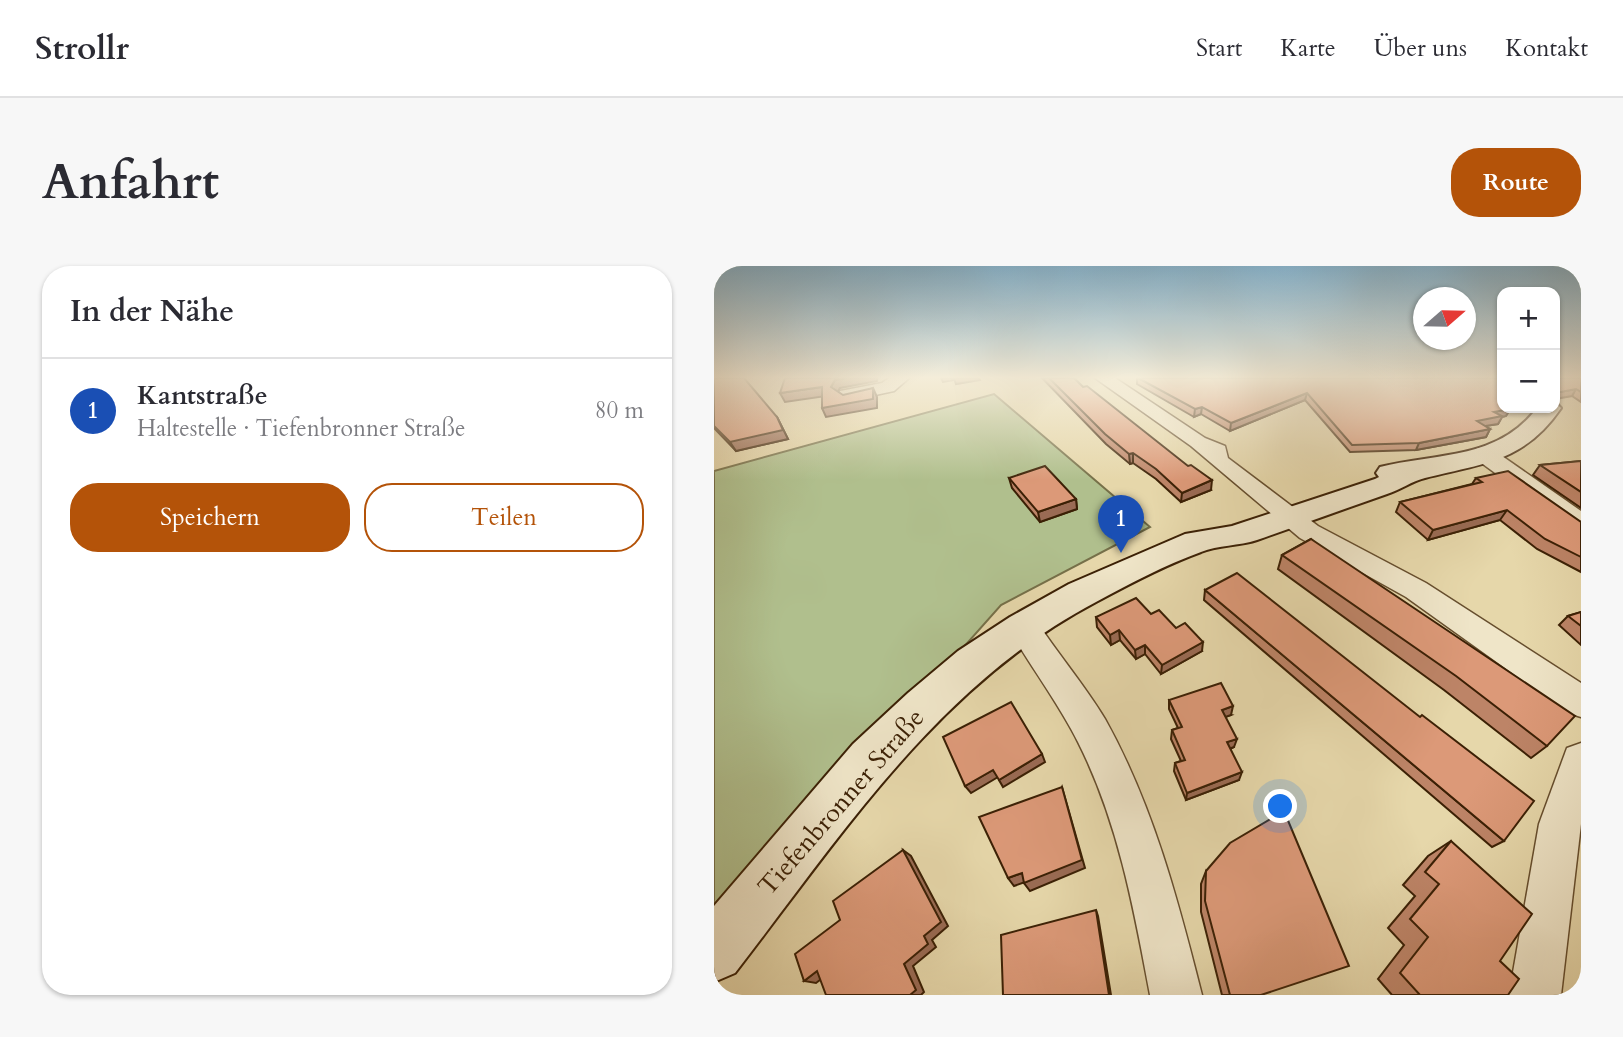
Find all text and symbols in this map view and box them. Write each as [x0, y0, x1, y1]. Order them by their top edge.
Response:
text: Strollr [35, 26, 129, 71]
text: Start [1196, 32, 1242, 65]
text: Karte [1280, 32, 1336, 65]
text: Über uns [1374, 32, 1467, 65]
text: Kontakt [1505, 32, 1588, 65]
button: Route [1451, 148, 1581, 217]
text: Anfahrt [42, 149, 219, 216]
north arrow [1413, 287, 1476, 350]
map controls [1497, 287, 1560, 413]
button: + [1497, 287, 1560, 350]
text: In der Nähe [70, 291, 234, 332]
button: − [1497, 350, 1560, 413]
text: Kantstraße [137, 378, 268, 413]
text: 1 [87, 395, 99, 426]
text: 80 m [595, 395, 644, 426]
text: Haltestelle · Tiefenbronner Straße [137, 413, 465, 444]
button: Speichern [70, 483, 350, 552]
button: Teilen [364, 483, 644, 552]
pin: 1 [1098, 495, 1144, 553]
street label: Tiefenbronner Straße [750, 701, 932, 903]
your location [1263, 789, 1297, 823]

